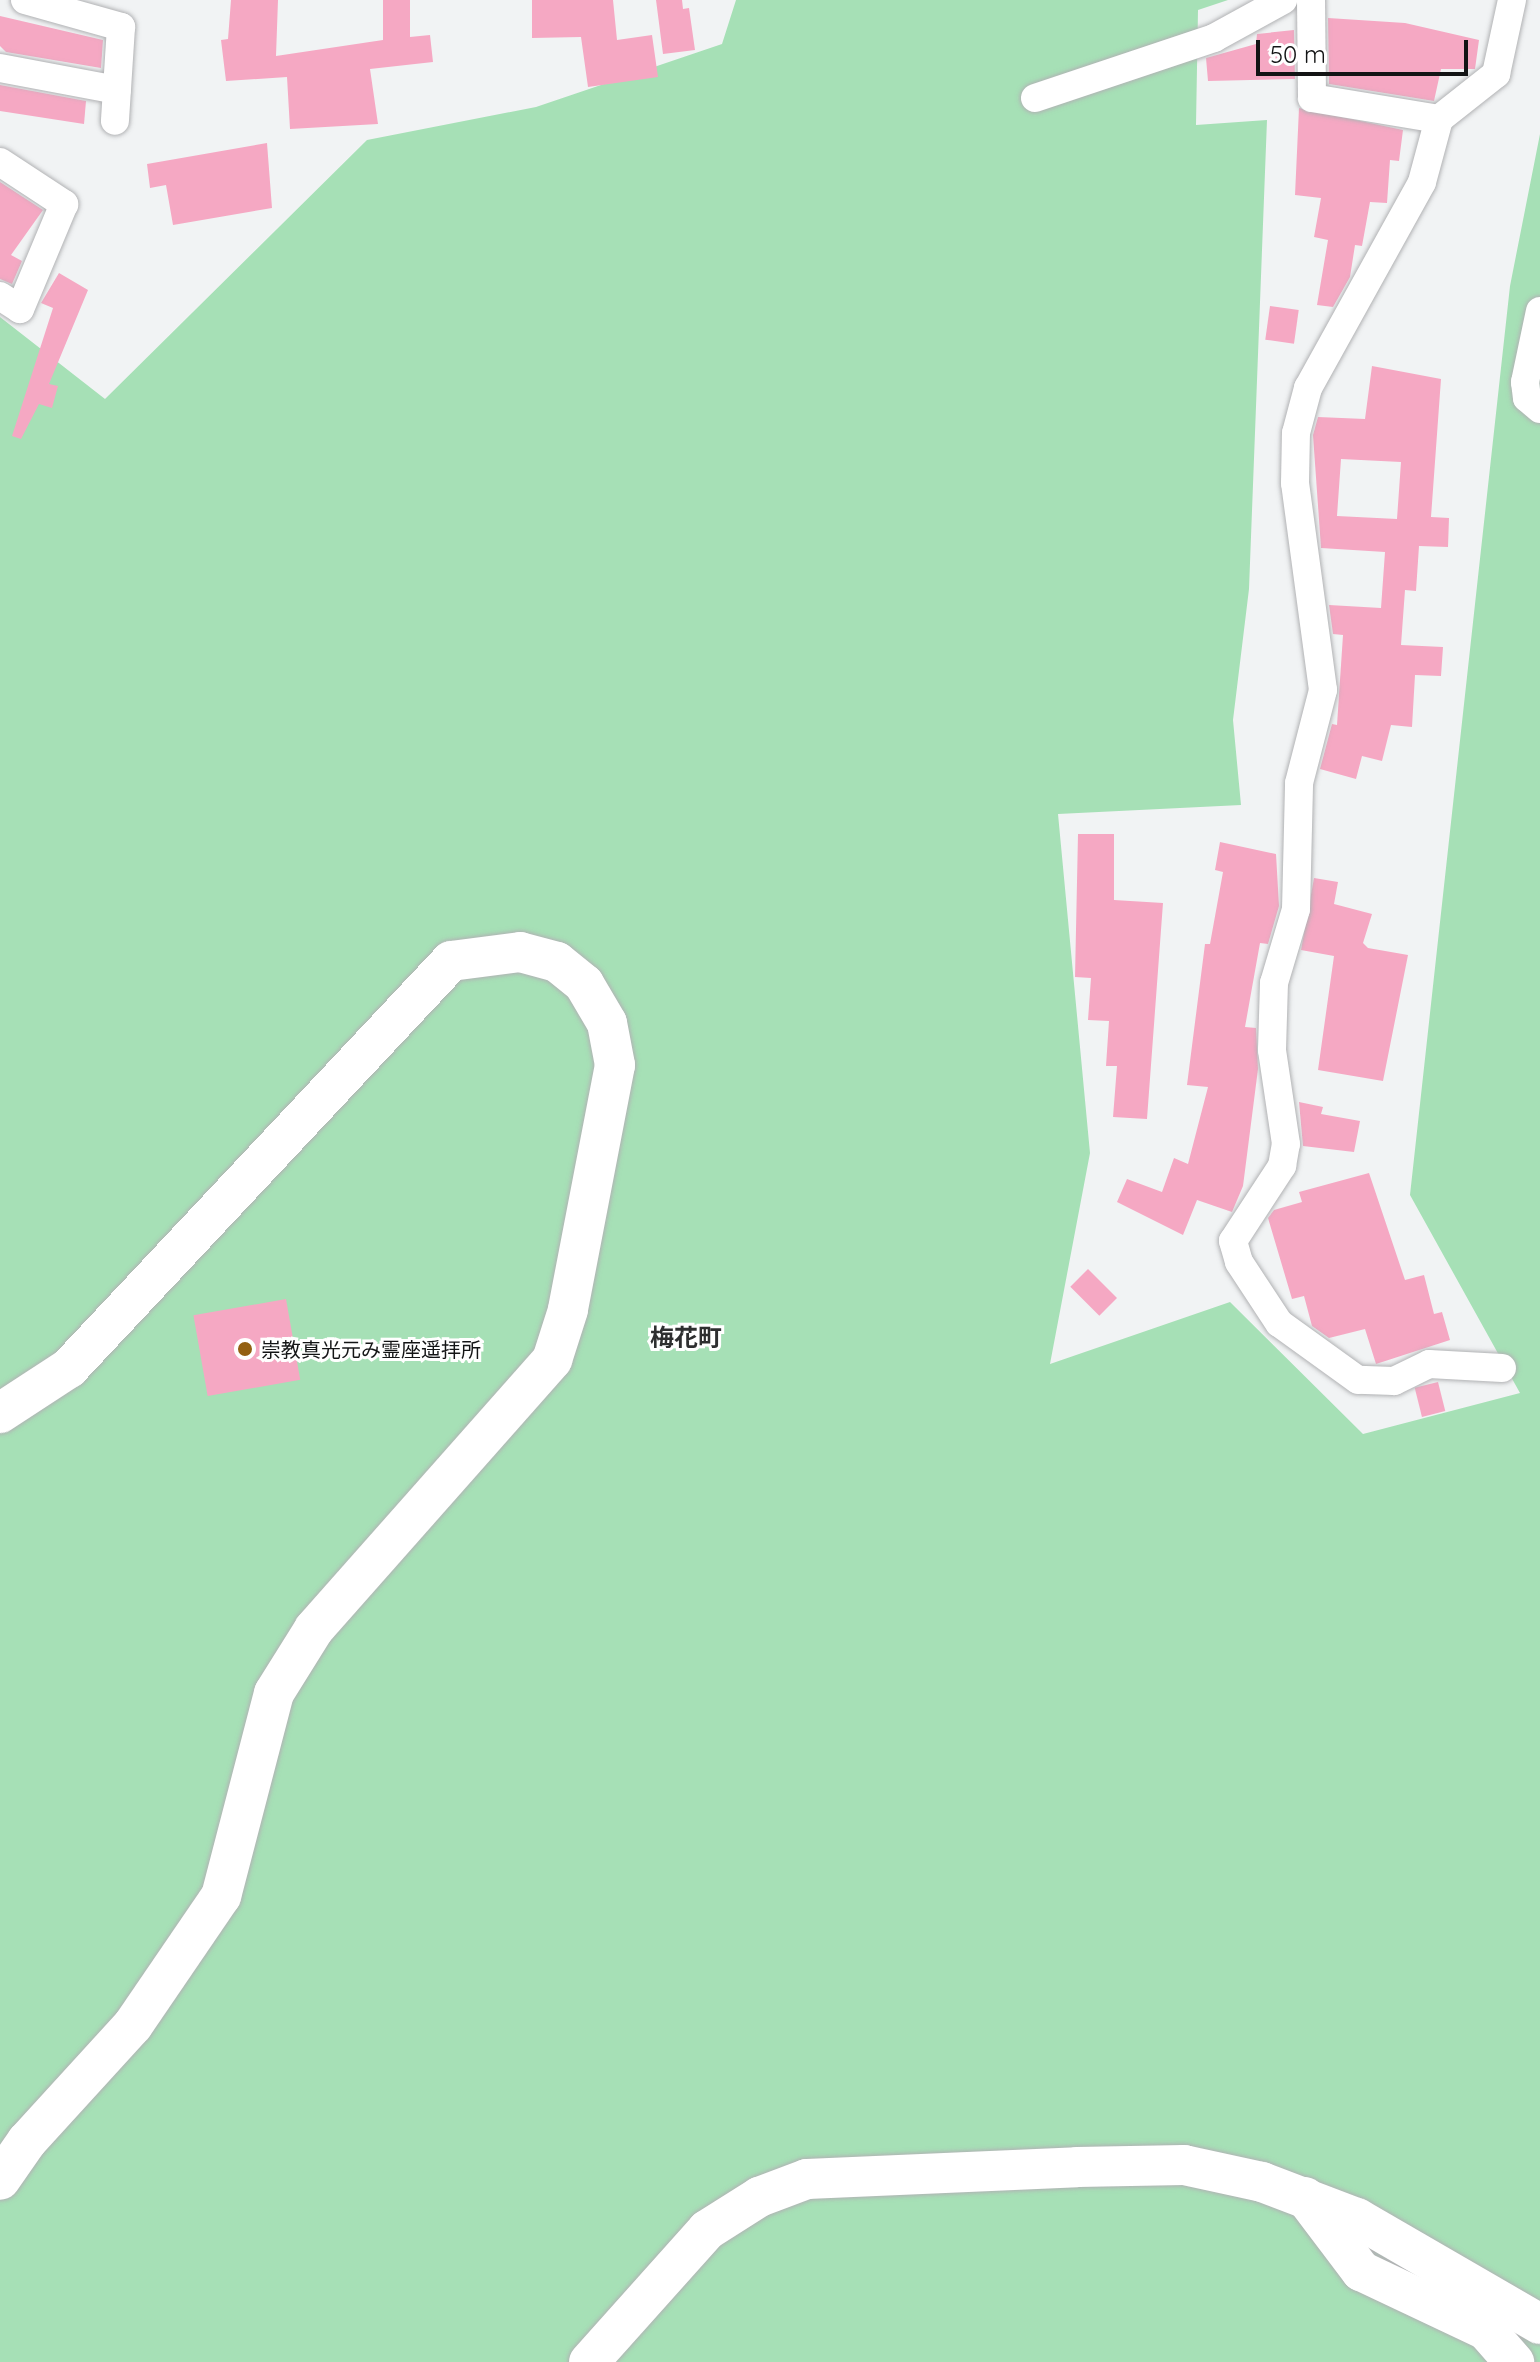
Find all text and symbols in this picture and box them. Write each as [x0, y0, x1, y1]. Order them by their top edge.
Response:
scale bar [1260, 24, 1472, 74]
text: 50 m [1270, 39, 1326, 69]
district label: 梅花町 [650, 1324, 722, 1352]
place label: 崇教真光元み霊座遥拝所 [261, 1337, 481, 1361]
marker: 崇教真光元み霊座遥拝所 [236, 1340, 254, 1358]

